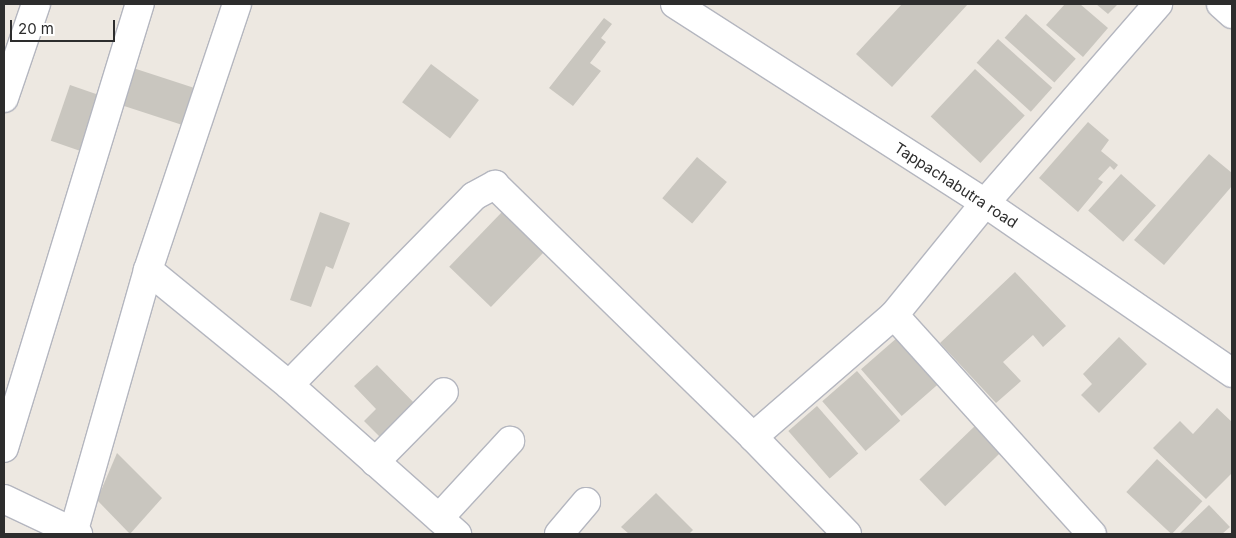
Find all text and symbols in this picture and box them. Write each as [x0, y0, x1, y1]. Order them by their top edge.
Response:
scale bar [12, 10, 118, 42]
text: 20 m [18, 19, 54, 38]
street label: Tappachabutra road [891, 138, 1021, 232]

